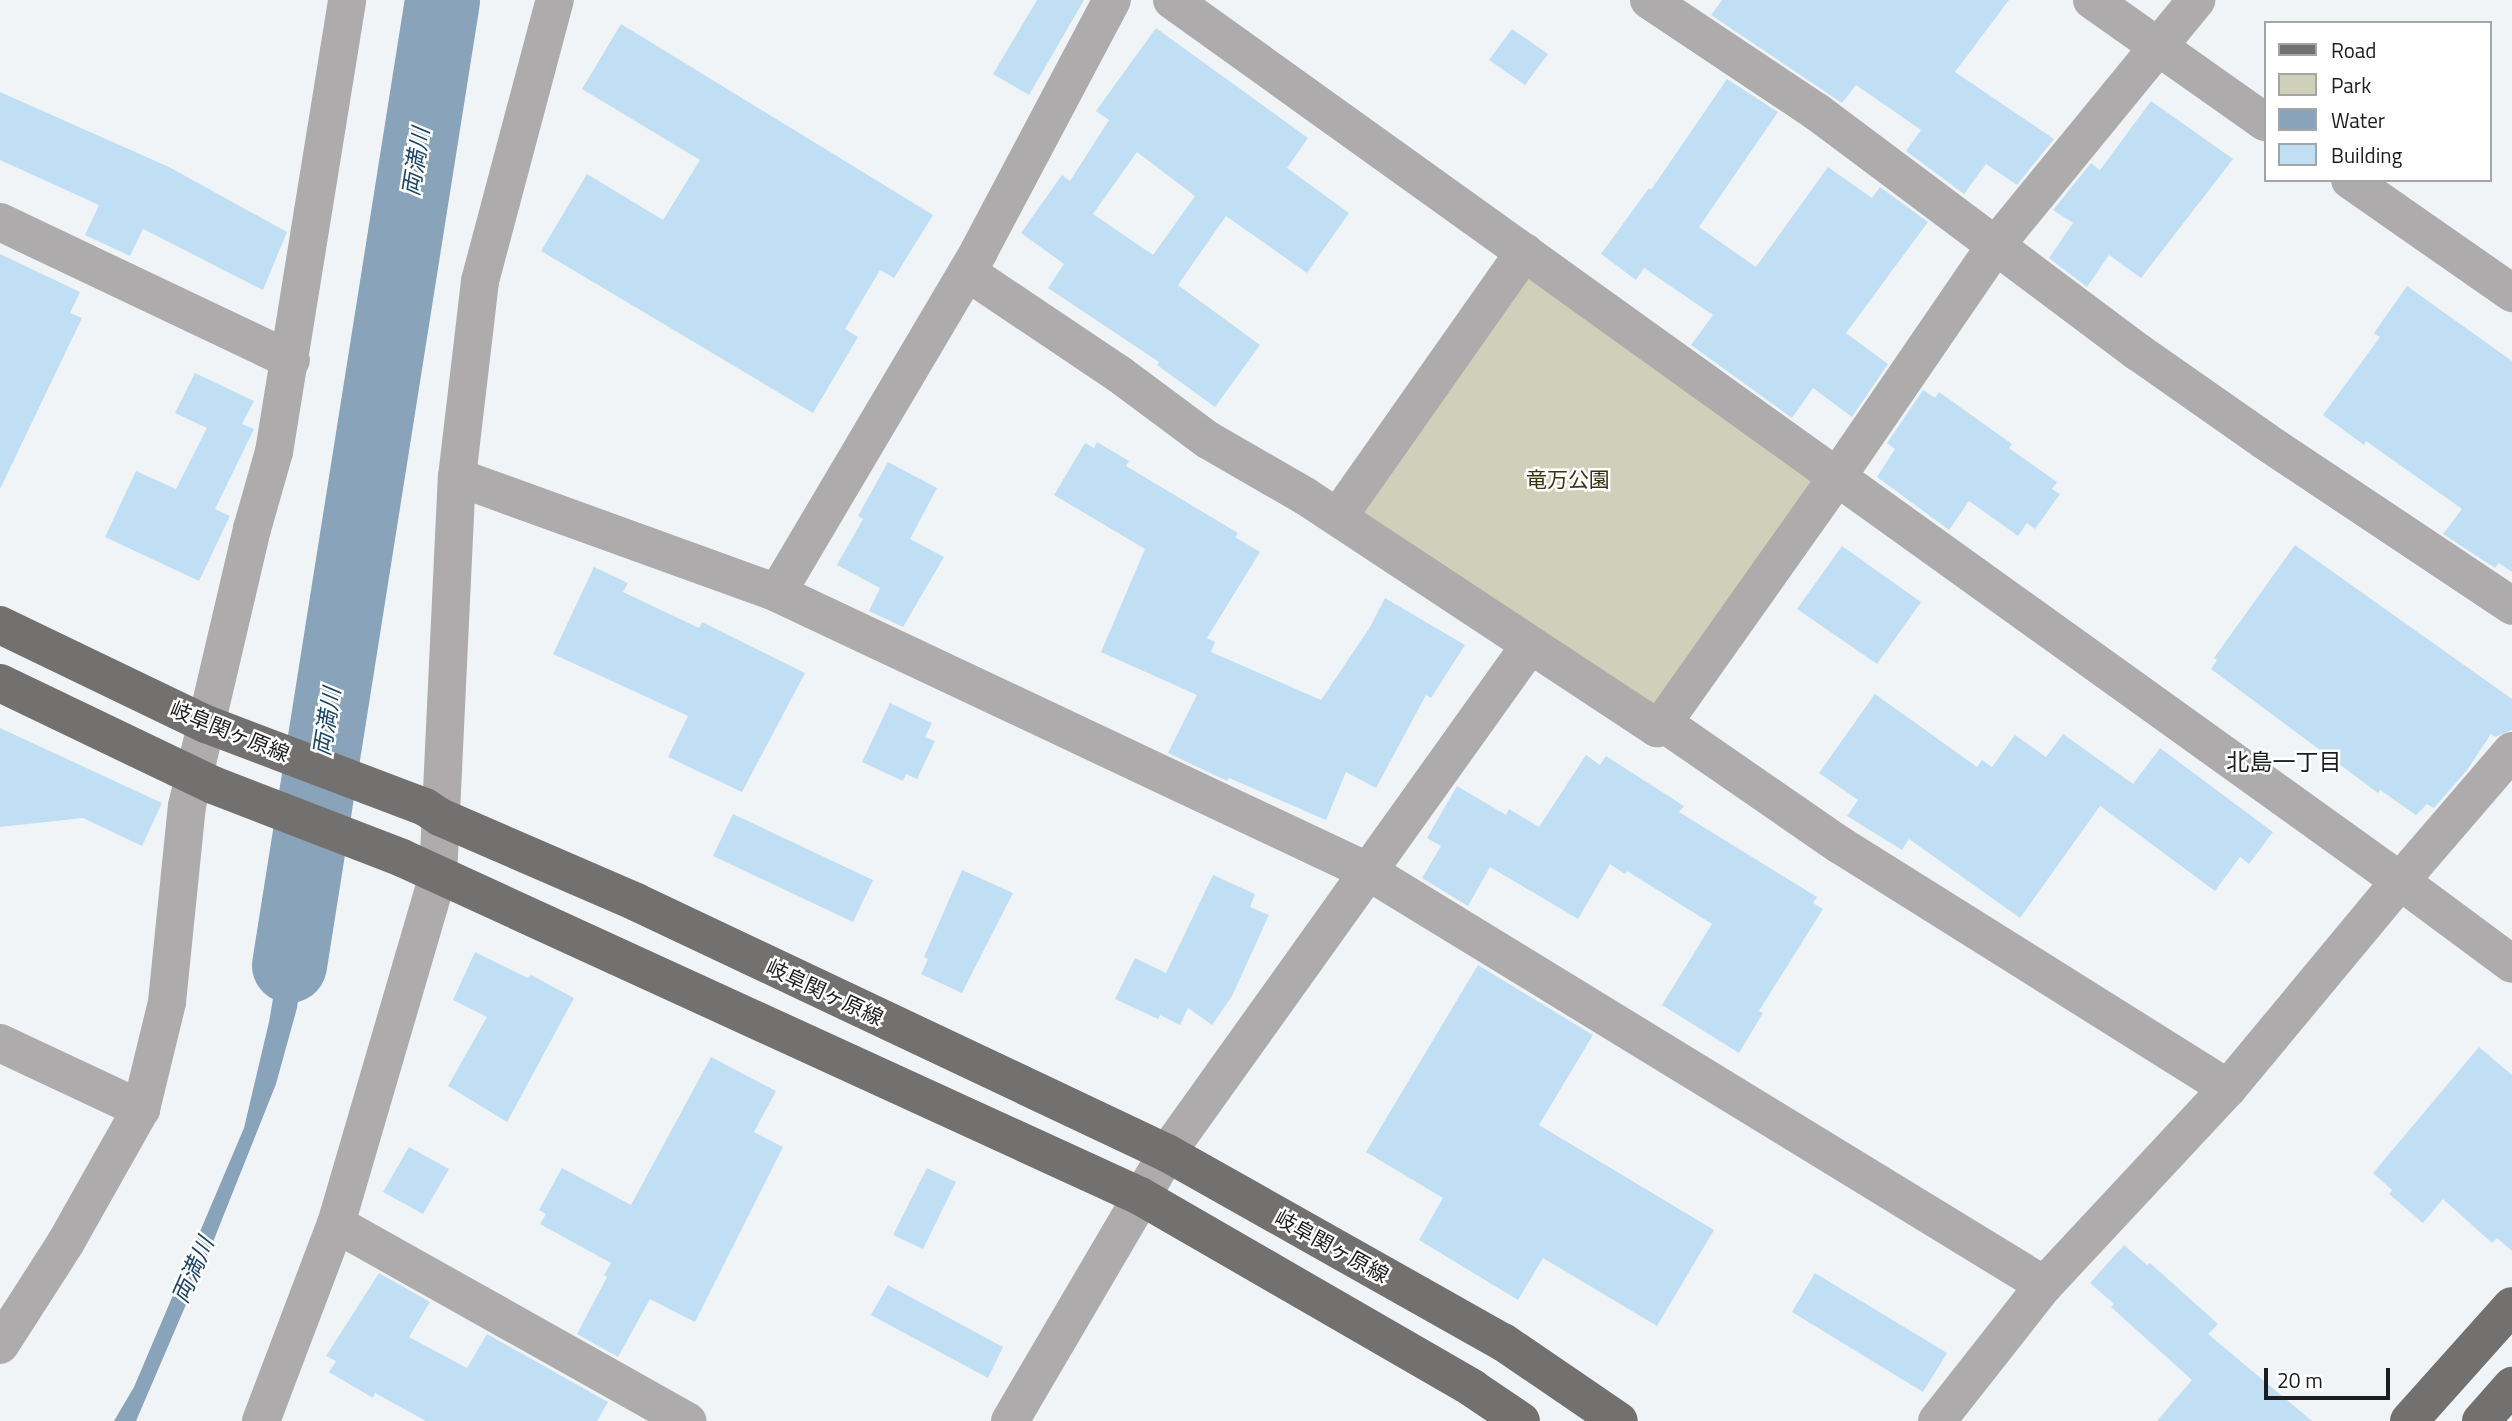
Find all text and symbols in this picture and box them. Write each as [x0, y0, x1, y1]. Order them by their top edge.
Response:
legend [2264, 21, 2491, 182]
text: Road [2331, 34, 2376, 66]
text: Park [2331, 69, 2371, 101]
text: Water [2331, 104, 2385, 136]
water label: 両満川 [397, 126, 435, 198]
text: Building [2331, 139, 2402, 171]
park label: 竜万公園 [1526, 466, 1610, 492]
water label: 両満川 [308, 686, 346, 758]
street label: 岐阜関ヶ原線 [167, 696, 293, 766]
district label: 北島一丁目 [2227, 748, 2341, 776]
street label: 岐阜関ヶ原線 [763, 954, 887, 1030]
street label: 岐阜関ヶ原線 [1271, 1204, 1393, 1288]
water label: 両満川 [166, 1233, 220, 1307]
scale bar [2267, 1354, 2393, 1398]
text: 20 m [2277, 1364, 2323, 1396]

